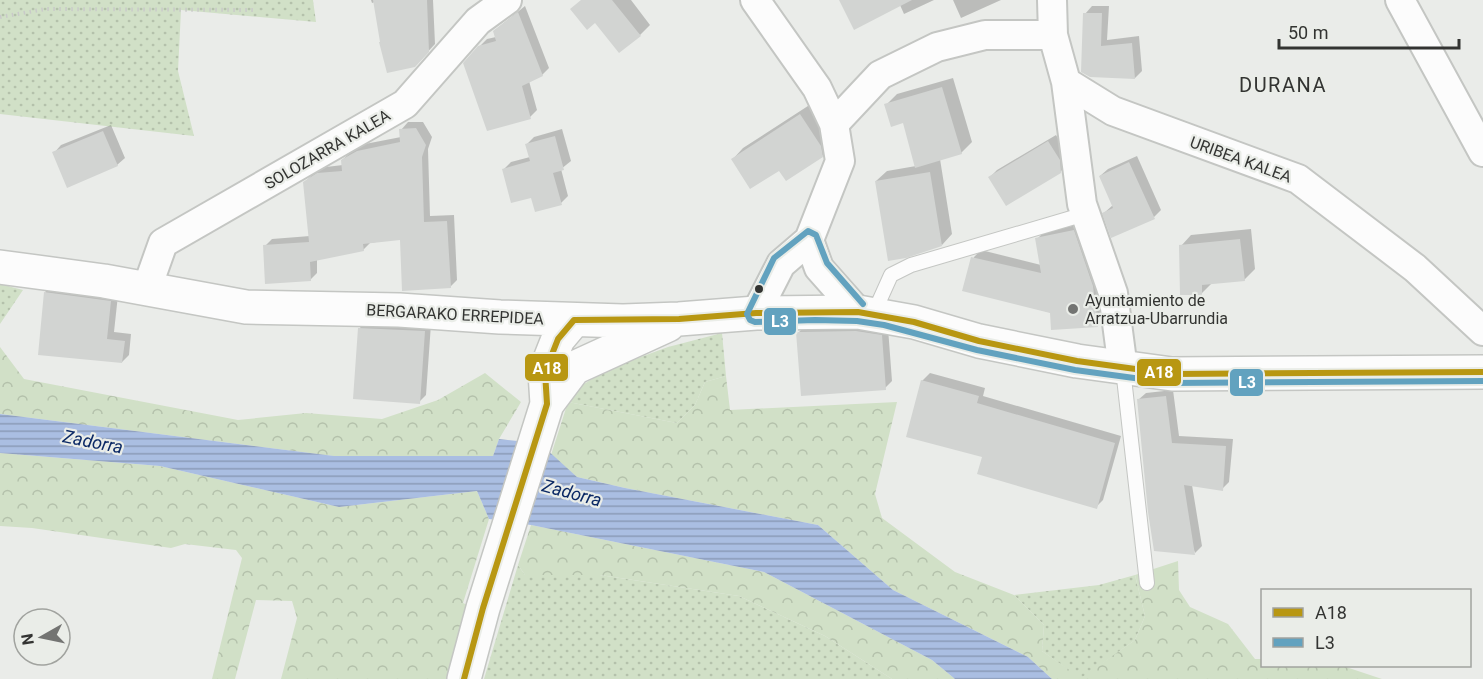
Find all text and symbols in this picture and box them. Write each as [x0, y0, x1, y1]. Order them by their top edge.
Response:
scale bar [1279, 12, 1459, 50]
text: 50 m [1288, 22, 1328, 43]
district label: DURANA [1239, 73, 1327, 97]
street label: SOLOZARRA KALEA [261, 105, 394, 193]
street label: URIBEA KALEA [1187, 132, 1295, 187]
unlabelled marker [753, 283, 765, 295]
place label: Ayuntamiento de Arratzua-Ubarrundia [1085, 291, 1228, 328]
street label: BERGARAKO ERREPIDEA [366, 300, 545, 329]
marker: Ayuntamiento de Arratzua-Ubarrundia [1066, 302, 1080, 316]
line badge: L3 [763, 307, 797, 336]
text: L3 [771, 312, 789, 331]
line badge: A18 [524, 353, 569, 382]
line badge: A18 [1136, 358, 1182, 387]
text: A18 [532, 359, 562, 378]
text: A18 [1144, 363, 1174, 382]
line badge: L3 [1229, 368, 1264, 397]
text: L3 [1238, 373, 1256, 392]
water label: Zadorra [60, 425, 125, 458]
water label: Zadorra [539, 474, 604, 511]
legend [1261, 589, 1471, 667]
text: A18 [1315, 602, 1347, 623]
north arrow [12, 607, 72, 667]
text: N [17, 632, 38, 646]
text: L3 [1315, 632, 1335, 653]

